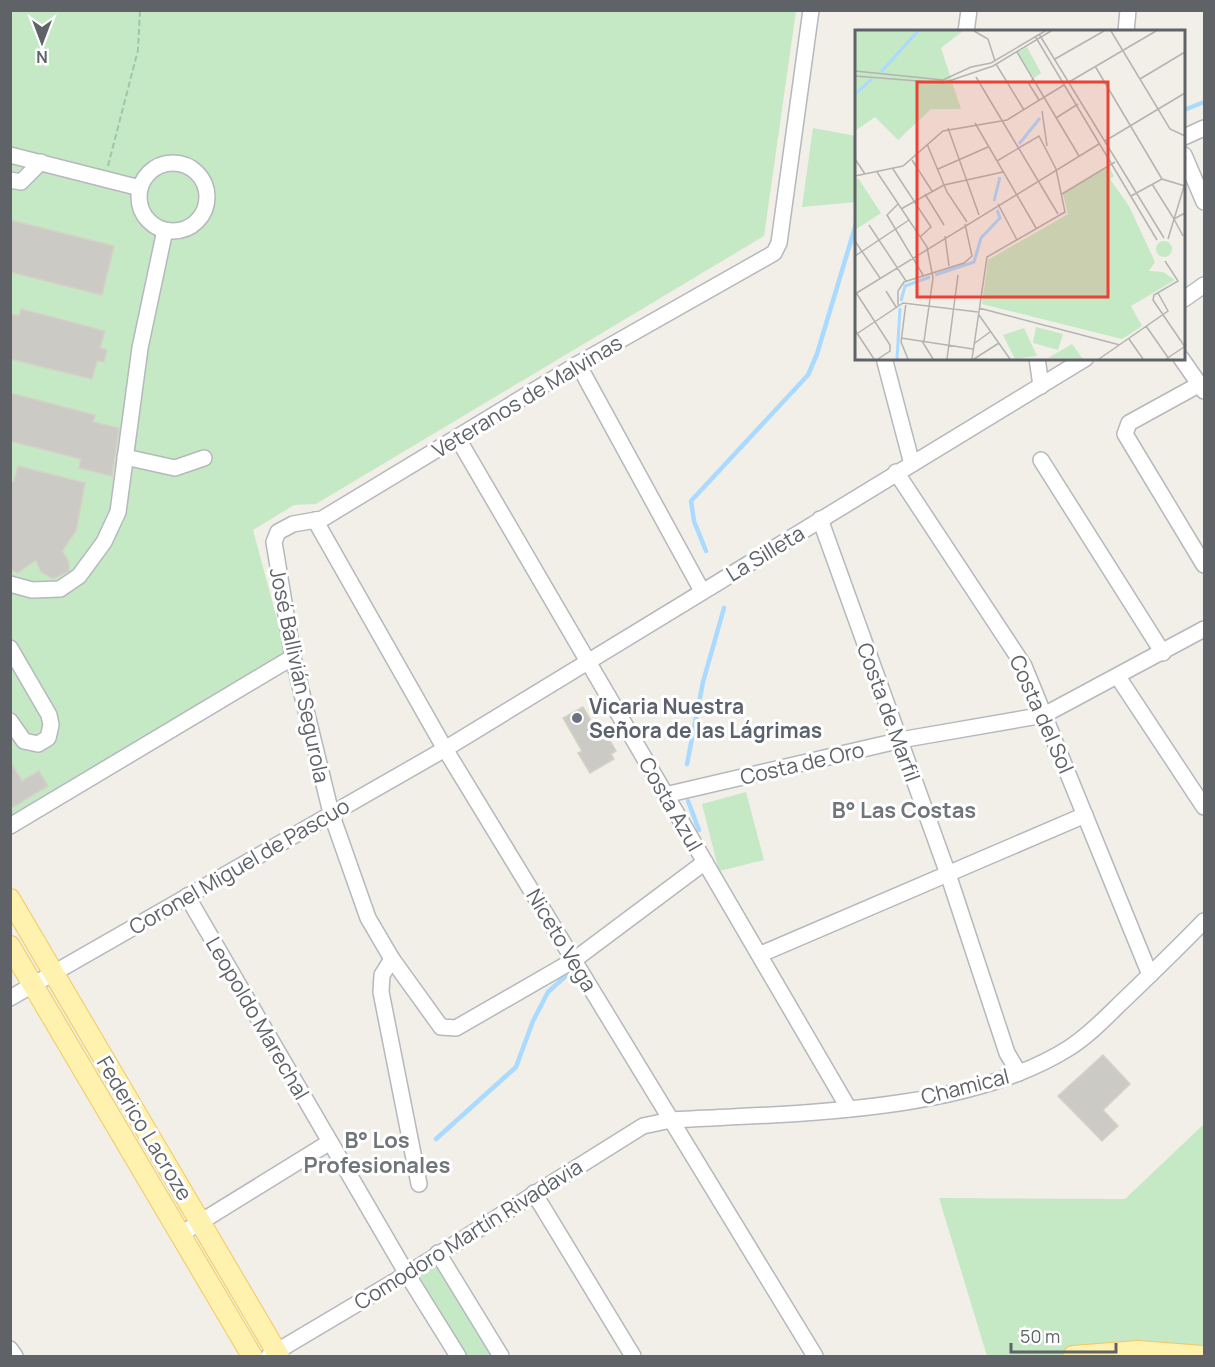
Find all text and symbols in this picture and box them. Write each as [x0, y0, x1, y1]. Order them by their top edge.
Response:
north arrow [12, 12, 72, 72]
inset map [855, 30, 1185, 360]
text: N [36, 46, 48, 68]
street label: Veteranos de Malvinas [427, 328, 627, 464]
street label: La Silleta [721, 519, 809, 587]
street label: José Ballivián Segurola [264, 565, 336, 785]
street label: Costa de Marfil [851, 639, 927, 785]
street label: Costa del Sol [1003, 650, 1081, 778]
place label: Vicaria Nuestra Señora de las Lágrimas [589, 692, 822, 744]
marker: Vicaria Nuestra Señora de las Lágrimas [570, 711, 584, 725]
street label: Costa de Oro [737, 735, 867, 791]
street label: Costa Azul [633, 752, 709, 856]
street label: Coronel Miguel de Pascuo [124, 791, 354, 941]
district label: B° Las Costas [832, 795, 976, 825]
street label: Niceto Vega [520, 883, 604, 997]
street label: Leopoldo Marechal [200, 931, 316, 1105]
street label: Federico Lacroze [91, 1051, 199, 1205]
street label: Chamical [918, 1062, 1012, 1110]
district label: B° Los Profesionales [304, 1125, 450, 1180]
street label: Comodoro Martín Rivadavia [349, 1152, 587, 1316]
scale bar [1011, 1316, 1116, 1354]
text: 50 m [1020, 1324, 1060, 1348]

